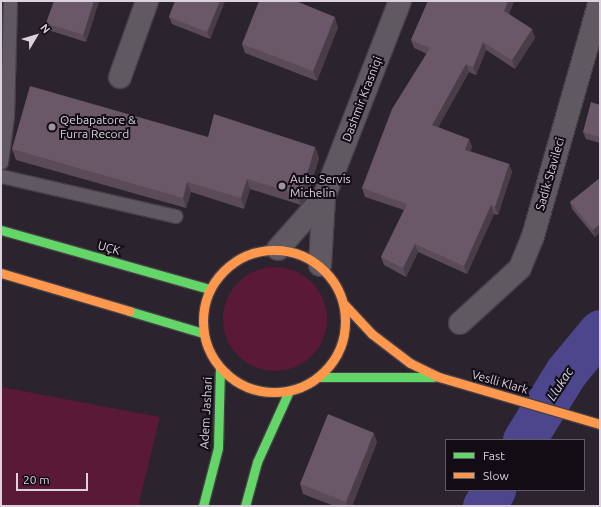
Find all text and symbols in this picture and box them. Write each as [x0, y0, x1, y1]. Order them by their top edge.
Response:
north arrow [16, 16, 56, 56]
text: N [38, 22, 53, 36]
street label: Dashmir Krasniqi [339, 54, 385, 144]
place label: Qebapatore & Furra Record [60, 113, 136, 141]
marker: Qebapatore & Furra Record [47, 122, 57, 132]
street label: Sadik Stavileci [533, 136, 567, 212]
place label: Auto Servis Michelin [290, 172, 351, 200]
marker: Auto Servis Michelin [277, 181, 287, 191]
street label: UÇK [96, 238, 122, 258]
water label: Llukac [543, 364, 577, 404]
street label: Veslli Klark [470, 367, 530, 397]
street label: Adem Jashari [197, 377, 215, 449]
legend [445, 439, 585, 491]
text: Fast [483, 449, 505, 462]
scale bar [18, 465, 90, 491]
text: Slow [483, 469, 509, 482]
text: 20 m [23, 473, 50, 486]

